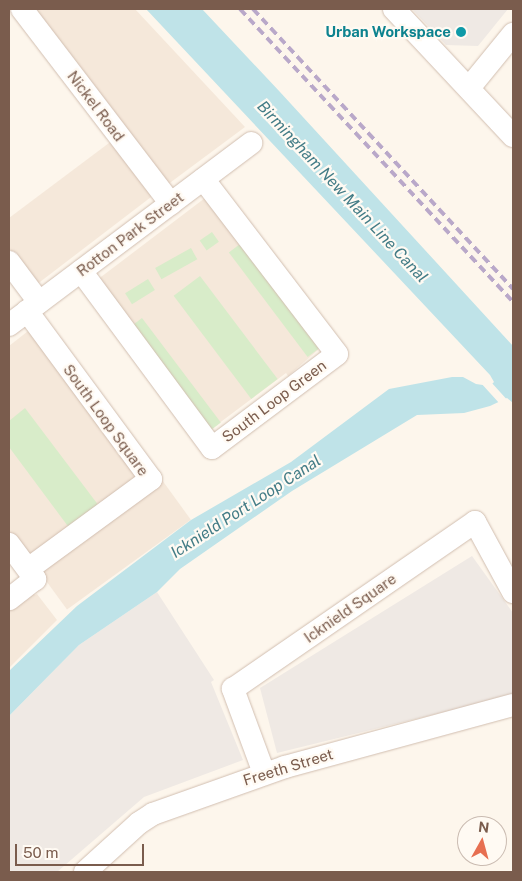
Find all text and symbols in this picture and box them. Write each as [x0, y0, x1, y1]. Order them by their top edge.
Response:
place label: Urban Workspace [325, 23, 451, 41]
marker: Urban Workspace [455, 26, 467, 38]
street label: Nickel Road [64, 67, 128, 145]
water label: Birmingham New Main Line Canal [253, 97, 431, 287]
street label: Rotton Park Street [73, 188, 187, 280]
street label: South Loop Green [218, 356, 330, 446]
street label: South Loop Square [59, 361, 153, 479]
water label: Icknield Port Loop Canal [167, 451, 325, 563]
street label: Icknield Square [300, 570, 400, 646]
street label: Freeth Street [241, 745, 335, 789]
north arrow [457, 816, 507, 866]
text: N [477, 818, 490, 836]
scale bar [18, 834, 146, 866]
text: 50 m [23, 844, 58, 861]

